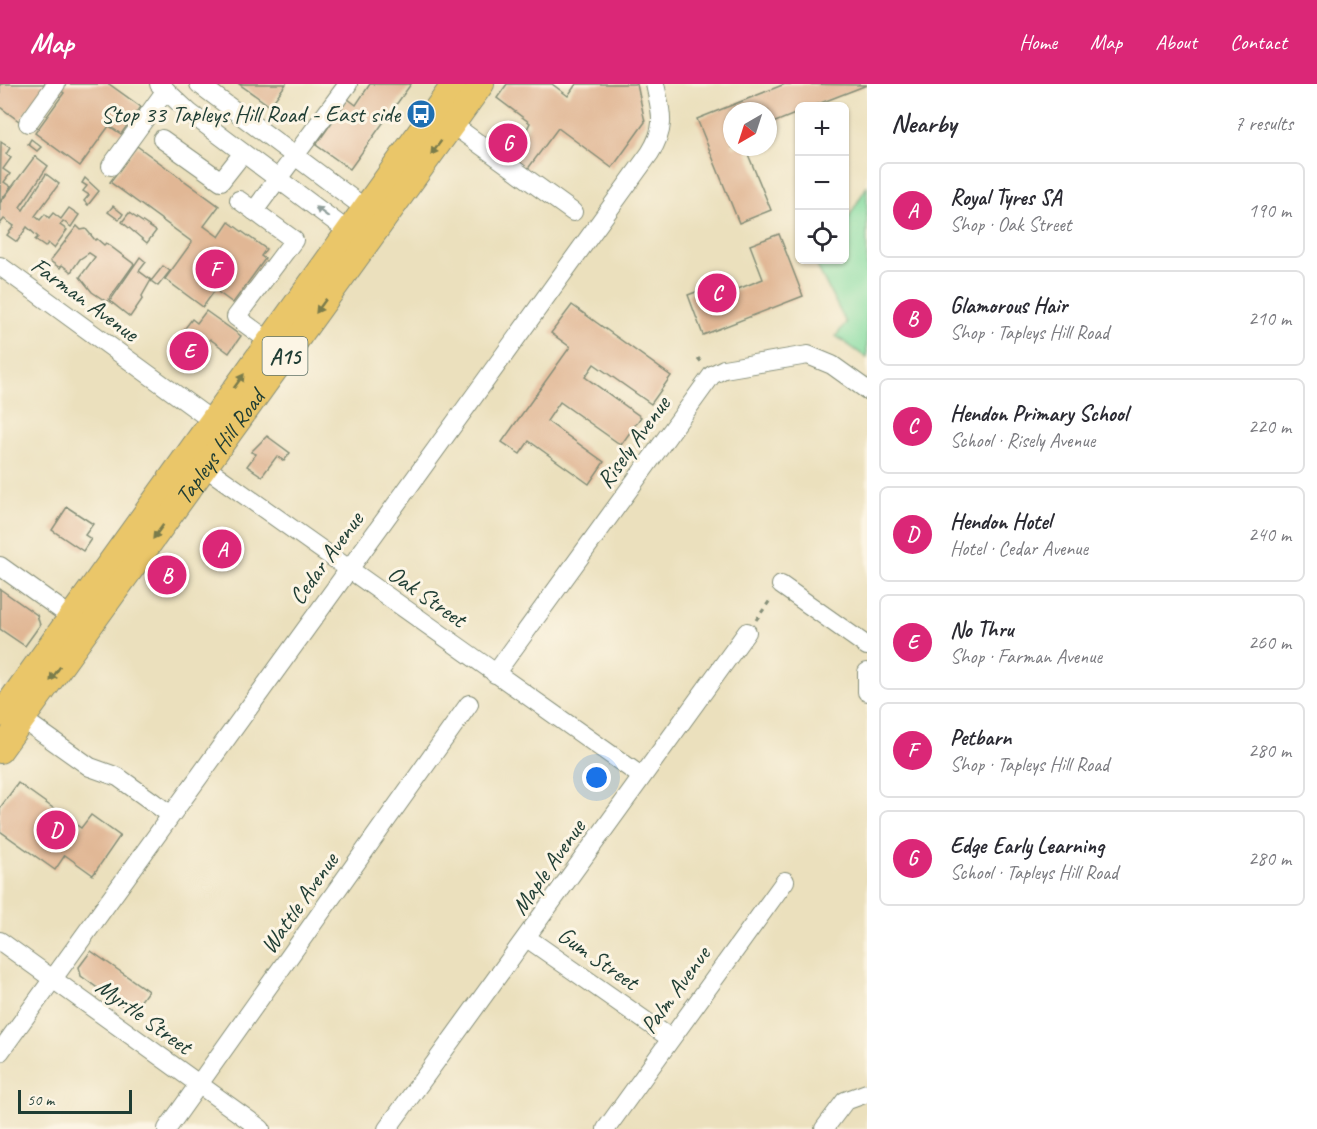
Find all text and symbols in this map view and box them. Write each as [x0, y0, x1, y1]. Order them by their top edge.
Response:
text: Map [30, 25, 73, 60]
text: Home [1019, 29, 1057, 55]
text: Map [1090, 29, 1122, 55]
text: About [1155, 29, 1197, 55]
text: Contact [1230, 29, 1287, 55]
bus stop icon: Stop 33 Tapleys Hill Road - East side [405, 98, 437, 130]
place label: Stop 33 Tapleys Hill Road - East side [101, 99, 402, 129]
north arrow [723, 102, 777, 156]
map controls [795, 102, 849, 264]
button: + [795, 102, 849, 156]
text: Nearby [891, 107, 956, 140]
text: 7 results [1234, 111, 1293, 136]
pin: G [488, 120, 528, 166]
one-way arrow [430, 141, 442, 156]
button: − [795, 156, 849, 210]
text: Royal Tyres SA [950, 184, 1061, 212]
text: A [907, 198, 918, 223]
text: 190 m [1248, 198, 1291, 223]
one-way arrow [314, 206, 330, 218]
button: locate [795, 210, 849, 264]
text: Shop · Oak Street [950, 212, 1071, 237]
pin: F [196, 246, 234, 291]
street label: Farman Avenue [25, 250, 146, 349]
pin: C [698, 270, 736, 316]
text: Glamorous Hair [950, 292, 1067, 320]
one-way arrow [315, 298, 327, 314]
text: B [907, 306, 918, 331]
text: 210 m [1248, 306, 1291, 331]
text: Shop · Tapleys Hill Road [950, 320, 1109, 345]
pin: E [170, 328, 208, 374]
road number: A15 [262, 337, 308, 375]
one-way arrow [232, 374, 244, 389]
street label: Tapleys Hill Road [168, 381, 273, 510]
street label: Risely Avenue [590, 388, 678, 494]
text: Hendon Primary School [950, 400, 1128, 428]
text: C [908, 414, 917, 439]
text: 220 m [1248, 414, 1291, 439]
text: School · Risely Avenue [950, 428, 1095, 453]
street label: Cedar Avenue [282, 504, 371, 610]
text: Hendon Hotel [950, 508, 1051, 536]
text: D [907, 522, 918, 547]
text: 240 m [1248, 522, 1291, 547]
one-way arrow [152, 525, 164, 540]
pin: A [202, 526, 242, 572]
text: Hotel · Cedar Avenue [950, 536, 1088, 561]
pin: B [148, 552, 186, 598]
street label: Oak Street [382, 558, 474, 635]
text: No Thru [950, 616, 1013, 644]
text: E [907, 630, 918, 655]
text: 260 m [1248, 630, 1291, 655]
text: Shop · Farman Avenue [950, 644, 1102, 669]
one-way arrow [49, 666, 61, 682]
text: Petbarn [950, 724, 1011, 752]
text: F [908, 738, 917, 763]
text: 280 m [1248, 738, 1291, 763]
text: Shop · Tapleys Hill Road [950, 752, 1109, 777]
your location [582, 763, 611, 792]
pin: D [36, 808, 76, 852]
street label: Maple Avenue [504, 812, 593, 920]
text: Edge Early Learning [950, 832, 1104, 860]
street label: Wattle Avenue [253, 845, 346, 959]
text: G [908, 846, 917, 871]
text: 280 m [1248, 846, 1291, 871]
text: School · Tapleys Hill Road [950, 860, 1118, 885]
street label: Gum Street [552, 919, 646, 998]
street label: Palm Avenue [633, 939, 718, 1039]
street label: Myrtle Street [90, 971, 199, 1062]
scale bar [18, 1087, 132, 1114]
text: 50 m [27, 1090, 54, 1110]

